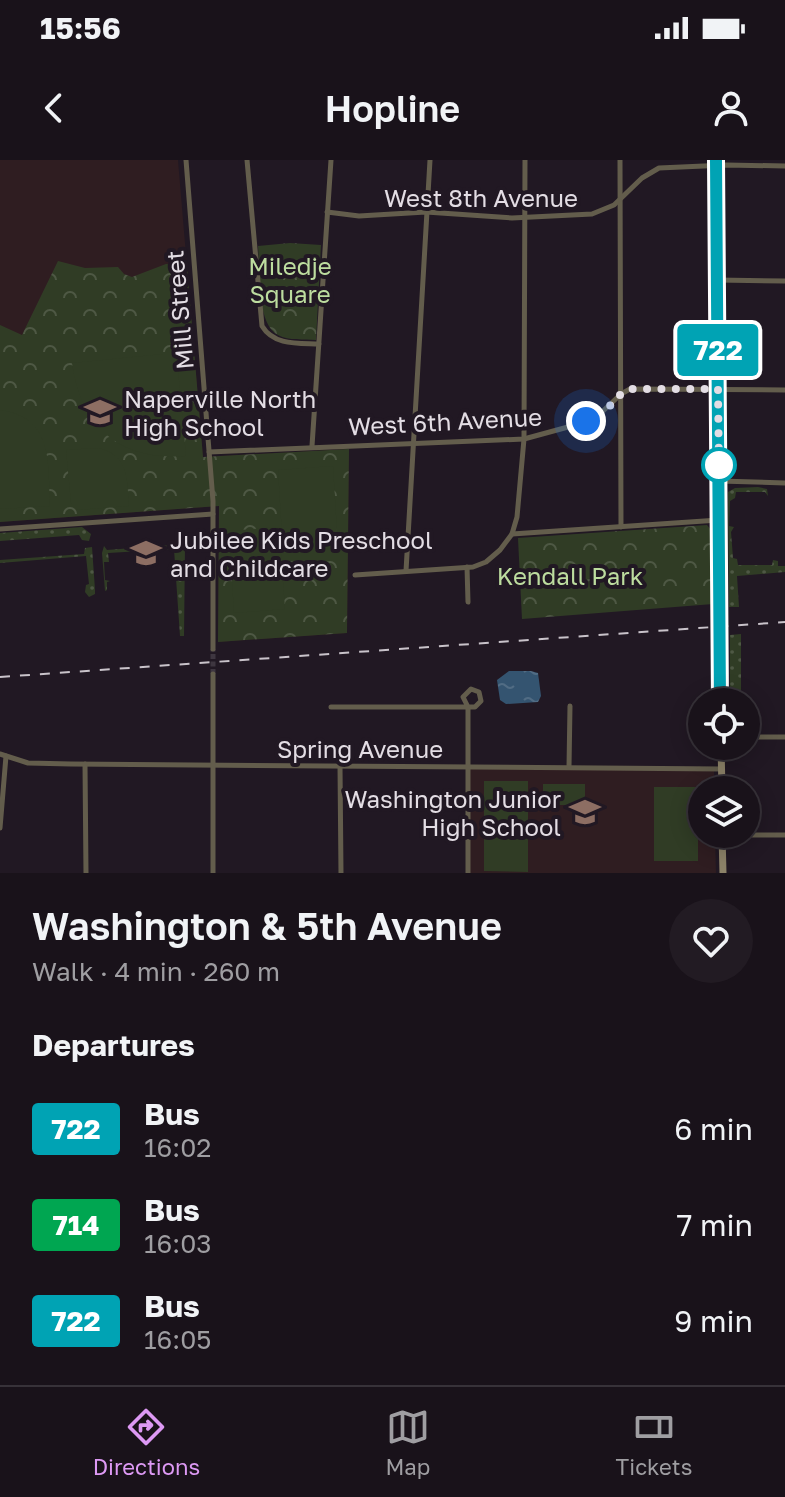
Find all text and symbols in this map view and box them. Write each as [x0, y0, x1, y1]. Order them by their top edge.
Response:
text: 15:56 [40, 10, 121, 46]
icon: back [32, 86, 76, 130]
icon: person [709, 86, 753, 130]
text: Hopline [325, 87, 460, 130]
street label: West 8th Avenue [384, 183, 578, 212]
street label: Mill Street [159, 249, 199, 371]
park label: Miledje Square [248, 251, 332, 308]
line badge: 722 [672, 324, 764, 376]
text: 722 [693, 333, 743, 366]
place label: Naperville North High School [124, 384, 316, 441]
school or university icon: Naperville North High School [83, 395, 117, 429]
street label: West 6th Avenue [347, 401, 543, 441]
your location [566, 401, 606, 441]
unlabelled marker [702, 448, 736, 482]
place label: Jubilee Kids Preschool and Childcare [170, 525, 433, 582]
school or university icon: Jubilee Kids Preschool and Childcare [129, 536, 163, 570]
park label: Kendall Park [497, 561, 643, 590]
map controls [688, 688, 760, 848]
button: locate [688, 688, 760, 760]
street label: Spring Avenue [277, 734, 443, 763]
button: layers [688, 776, 760, 848]
place label: Washington Junior High School [344, 784, 561, 841]
school or university icon: Washington Junior High School [568, 795, 602, 829]
button: heart [669, 899, 753, 983]
text: Washington & 5th Avenue [32, 903, 502, 948]
text: Walk · 4 min · 260 m [32, 956, 280, 987]
text: Departures [32, 1027, 195, 1063]
text: Bus [144, 1096, 200, 1132]
text: 6 min [674, 1111, 753, 1147]
text: 722 [51, 1112, 101, 1145]
text: 16:02 [144, 1132, 211, 1163]
text: Bus [144, 1192, 200, 1228]
text: 7 min [677, 1207, 753, 1243]
text: 714 [52, 1208, 100, 1241]
text: 16:03 [144, 1228, 211, 1259]
text: Bus [144, 1288, 200, 1324]
text: 9 min [674, 1303, 753, 1339]
text: 722 [51, 1304, 101, 1337]
text: 16:05 [144, 1324, 211, 1355]
tab: Directions [93, 1405, 200, 1480]
tab: Map [385, 1405, 430, 1480]
tab: Tickets [616, 1405, 692, 1480]

